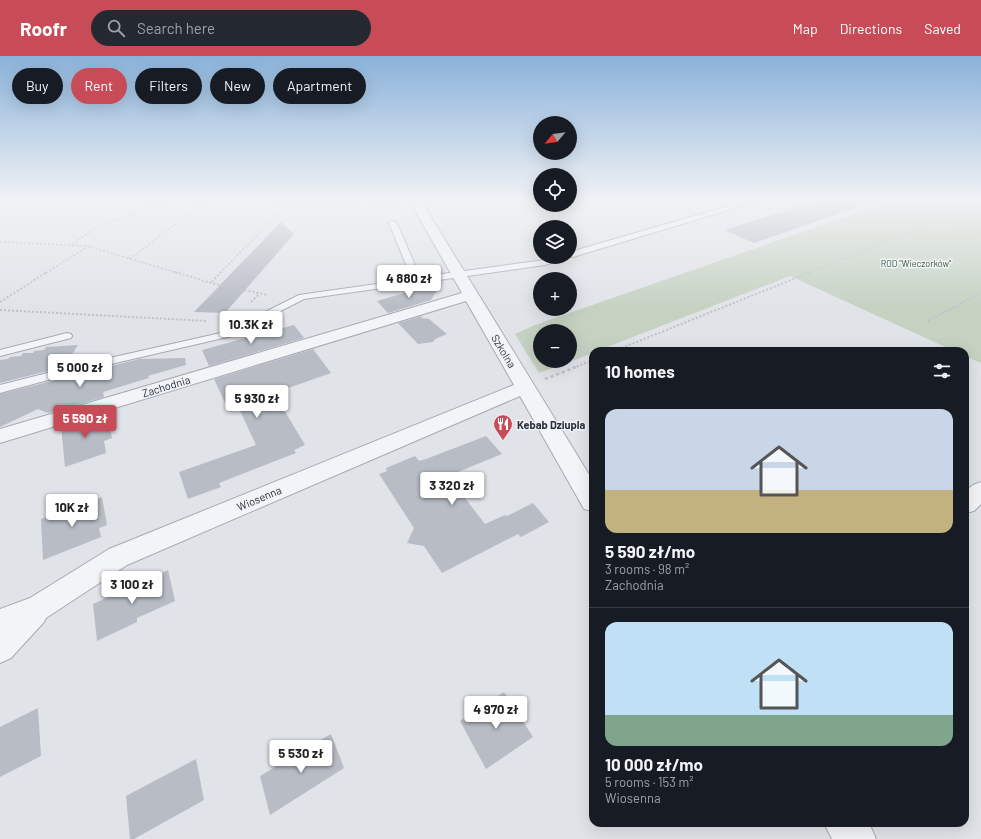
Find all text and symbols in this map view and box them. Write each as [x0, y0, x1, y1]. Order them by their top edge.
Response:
search box [91, 10, 371, 46]
text: Roofr [20, 17, 67, 40]
icon: search [105, 17, 127, 39]
text: Search here [137, 19, 215, 37]
text: Map [793, 20, 818, 37]
text: Directions [840, 20, 902, 37]
text: Saved [924, 20, 961, 37]
chip: Buy [12, 68, 63, 104]
chip: Rent [71, 68, 127, 104]
chip: Filters [135, 68, 202, 104]
chip: New [210, 68, 265, 104]
chip: Apartment [273, 68, 366, 104]
north arrow [533, 116, 577, 160]
map controls [533, 116, 577, 368]
button: locate [533, 168, 577, 212]
button: layers [533, 220, 577, 264]
park label: ROD "Wieczorków" [881, 258, 952, 269]
pin: 4 880 zł [368, 265, 450, 299]
text: 4 880 zł [386, 270, 432, 286]
button: + [533, 272, 577, 316]
pin: 10.3K zł [210, 311, 292, 345]
text: 10.3K zł [229, 316, 273, 332]
button: − [533, 324, 577, 368]
street label: Szkolna [489, 332, 519, 370]
pin: 5 000 zł [39, 354, 121, 388]
text: 5 000 zł [57, 359, 103, 375]
icon: filters [931, 360, 953, 382]
text: 10 homes [605, 361, 675, 381]
street label: Zachodnia [140, 373, 192, 399]
pin: 5 930 zł [216, 385, 298, 419]
text: 5 930 zł [234, 390, 280, 406]
pin: 5 590 zł [44, 405, 126, 439]
text: 5 590 zł [62, 410, 108, 426]
restaurant icon: Kebab Dziupla [492, 413, 514, 441]
place label: Kebab Dziupla [517, 418, 586, 431]
icon: home [743, 435, 815, 507]
pin: 3 320 zł [411, 472, 493, 506]
text: 3 320 zł [429, 477, 475, 493]
street label: Wiosenna [235, 483, 283, 513]
pin: 10K zł [39, 494, 105, 528]
text: 10K zł [55, 499, 89, 515]
text: 5 590 zł/mo [605, 541, 695, 561]
text: 3 rooms · 98 m² [605, 561, 689, 577]
pin: 3 100 zł [91, 571, 173, 605]
text: 3 100 zł [110, 576, 154, 592]
text: Zachodnia [605, 577, 664, 593]
icon: home [743, 648, 815, 720]
pin: 4 970 zł [455, 696, 537, 730]
text: 4 970 zł [473, 701, 519, 717]
pin: 5 530 zł [260, 740, 342, 774]
text: 5 530 zł [278, 745, 324, 761]
text: 10 000 zł/mo [605, 754, 703, 774]
text: 5 rooms · 153 m² [605, 774, 694, 790]
text: Wiosenna [605, 790, 661, 806]

